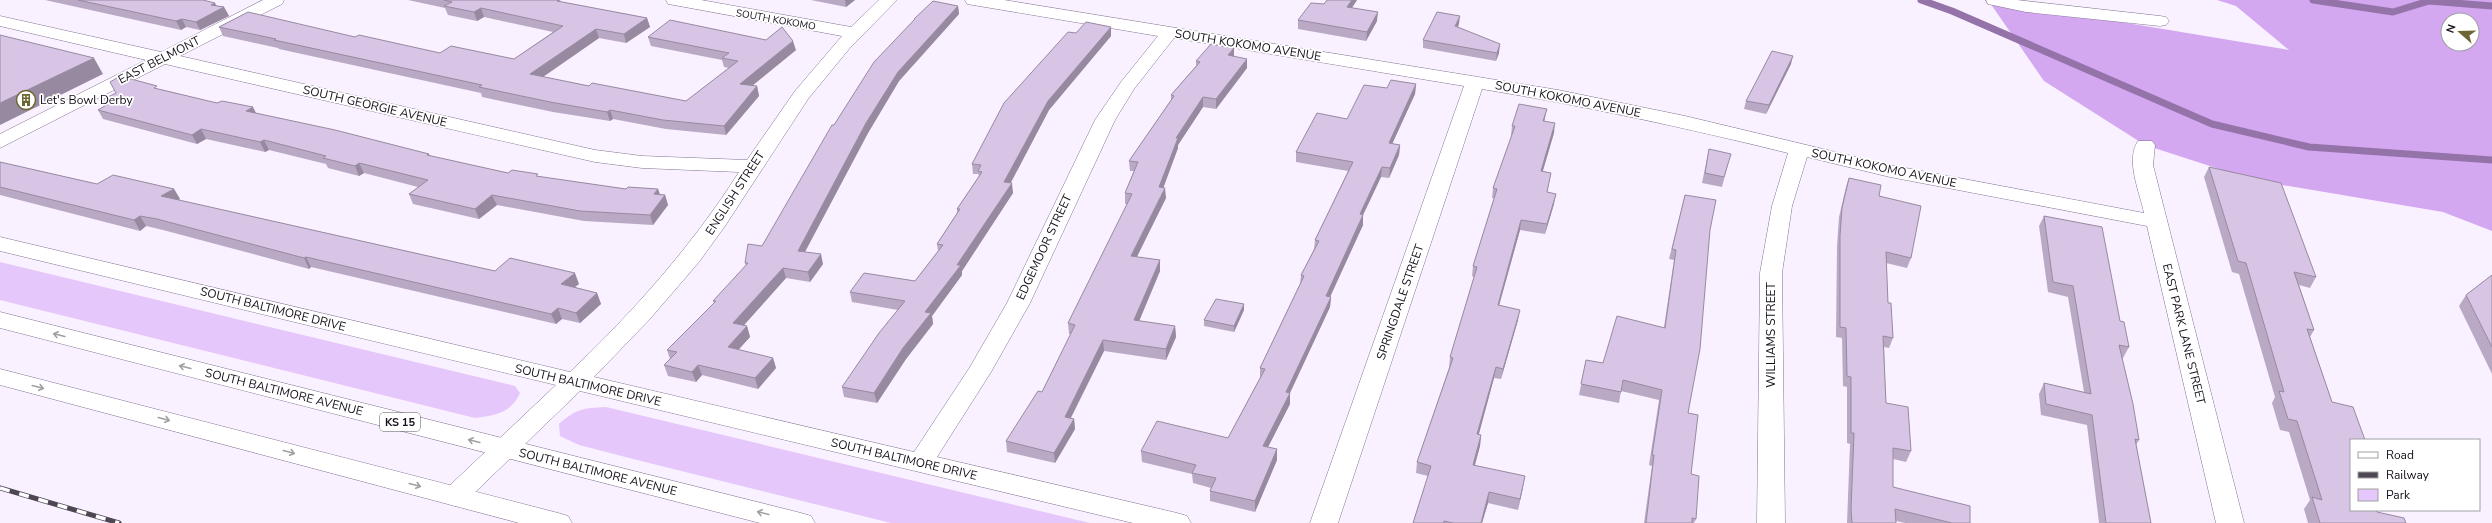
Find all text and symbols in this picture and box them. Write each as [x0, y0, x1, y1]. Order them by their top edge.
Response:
street label: SOUTH KOKOMO [735, 6, 817, 34]
north arrow [2440, 12, 2480, 52]
text: N [2443, 22, 2460, 35]
street label: SOUTH KOKOMO AVENUE [1174, 26, 1322, 64]
street label: EAST BELMONT [115, 32, 204, 88]
street label: SOUTH KOKOMO AVENUE [1494, 77, 1642, 121]
street label: SOUTH GEORGIE AVENUE [301, 82, 449, 130]
building icon: Let's Bowl Derby [15, 89, 37, 111]
place label: Let's Bowl Derby [40, 92, 133, 108]
street label: SOUTH KOKOMO AVENUE [1810, 145, 1958, 191]
street label: ENGLISH STREET [702, 147, 769, 238]
street label: EDGEMOOR STREET [1012, 191, 1076, 302]
street label: SPRINGDALE STREET [1373, 241, 1428, 362]
street label: EAST PARK LANE STREET [2159, 262, 2209, 407]
street label: WILLIAMS STREET [1763, 282, 1779, 388]
street label: SOUTH BALTIMORE DRIVE [198, 283, 348, 335]
one-way arrow [53, 331, 66, 339]
street label: SOUTH BALTIMORE DRIVE [513, 360, 663, 410]
one-way arrow [179, 363, 192, 370]
street label: SOUTH BALTIMORE AVENUE [203, 365, 365, 419]
one-way arrow [31, 383, 44, 391]
road number: KS 15 [380, 413, 420, 431]
one-way arrow [157, 416, 170, 424]
street label: SOUTH BALTIMORE DRIVE [829, 434, 979, 484]
one-way arrow [468, 436, 481, 444]
legend [2350, 439, 2480, 511]
street label: SOUTH BALTIMORE AVENUE [517, 445, 679, 499]
text: Road [2386, 447, 2414, 463]
one-way arrow [283, 449, 296, 456]
text: Railway [2386, 467, 2430, 483]
one-way arrow [408, 482, 421, 489]
text: Park [2386, 487, 2411, 503]
one-way arrow [757, 509, 770, 517]

